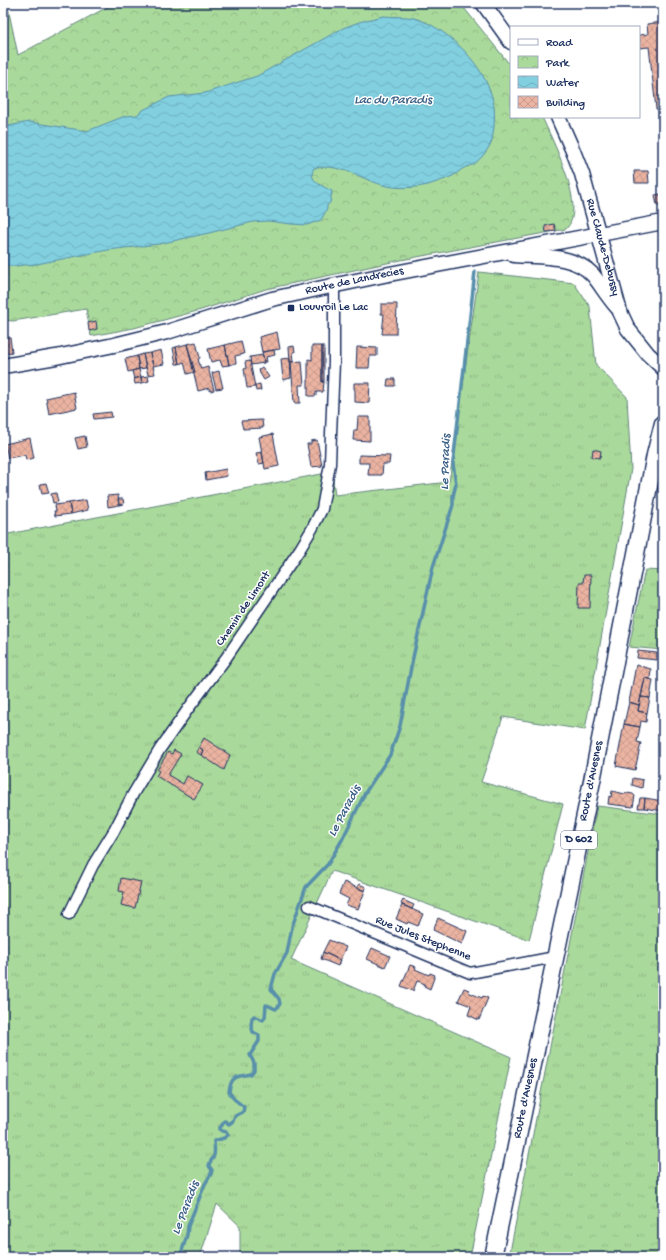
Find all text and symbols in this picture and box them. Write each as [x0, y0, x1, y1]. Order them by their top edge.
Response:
legend [510, 26, 640, 118]
text: Road [546, 37, 573, 51]
text: Park [545, 57, 571, 71]
text: Water [546, 77, 580, 91]
water label: Lac du Paradis [354, 93, 433, 108]
text: Building [545, 97, 585, 111]
street label: Rue Claude-Debussy [582, 197, 622, 298]
street label: Route de Landrecies [304, 264, 405, 298]
place label: Louvroil Le Lac [299, 301, 369, 315]
marker: Louvroil Le Lac [286, 303, 296, 313]
water label: Le Paradis [438, 433, 455, 490]
street label: Chemin de Limont [214, 568, 275, 649]
street label: Route d'Avesnes [577, 739, 607, 823]
water label: Le Paradis [325, 782, 365, 839]
road number: D 602 [561, 831, 597, 849]
street label: Rue Jules Stephenne [373, 913, 474, 965]
street label: Route d'Avesnes [511, 1056, 541, 1140]
water label: Le Paradis [169, 1178, 203, 1237]

